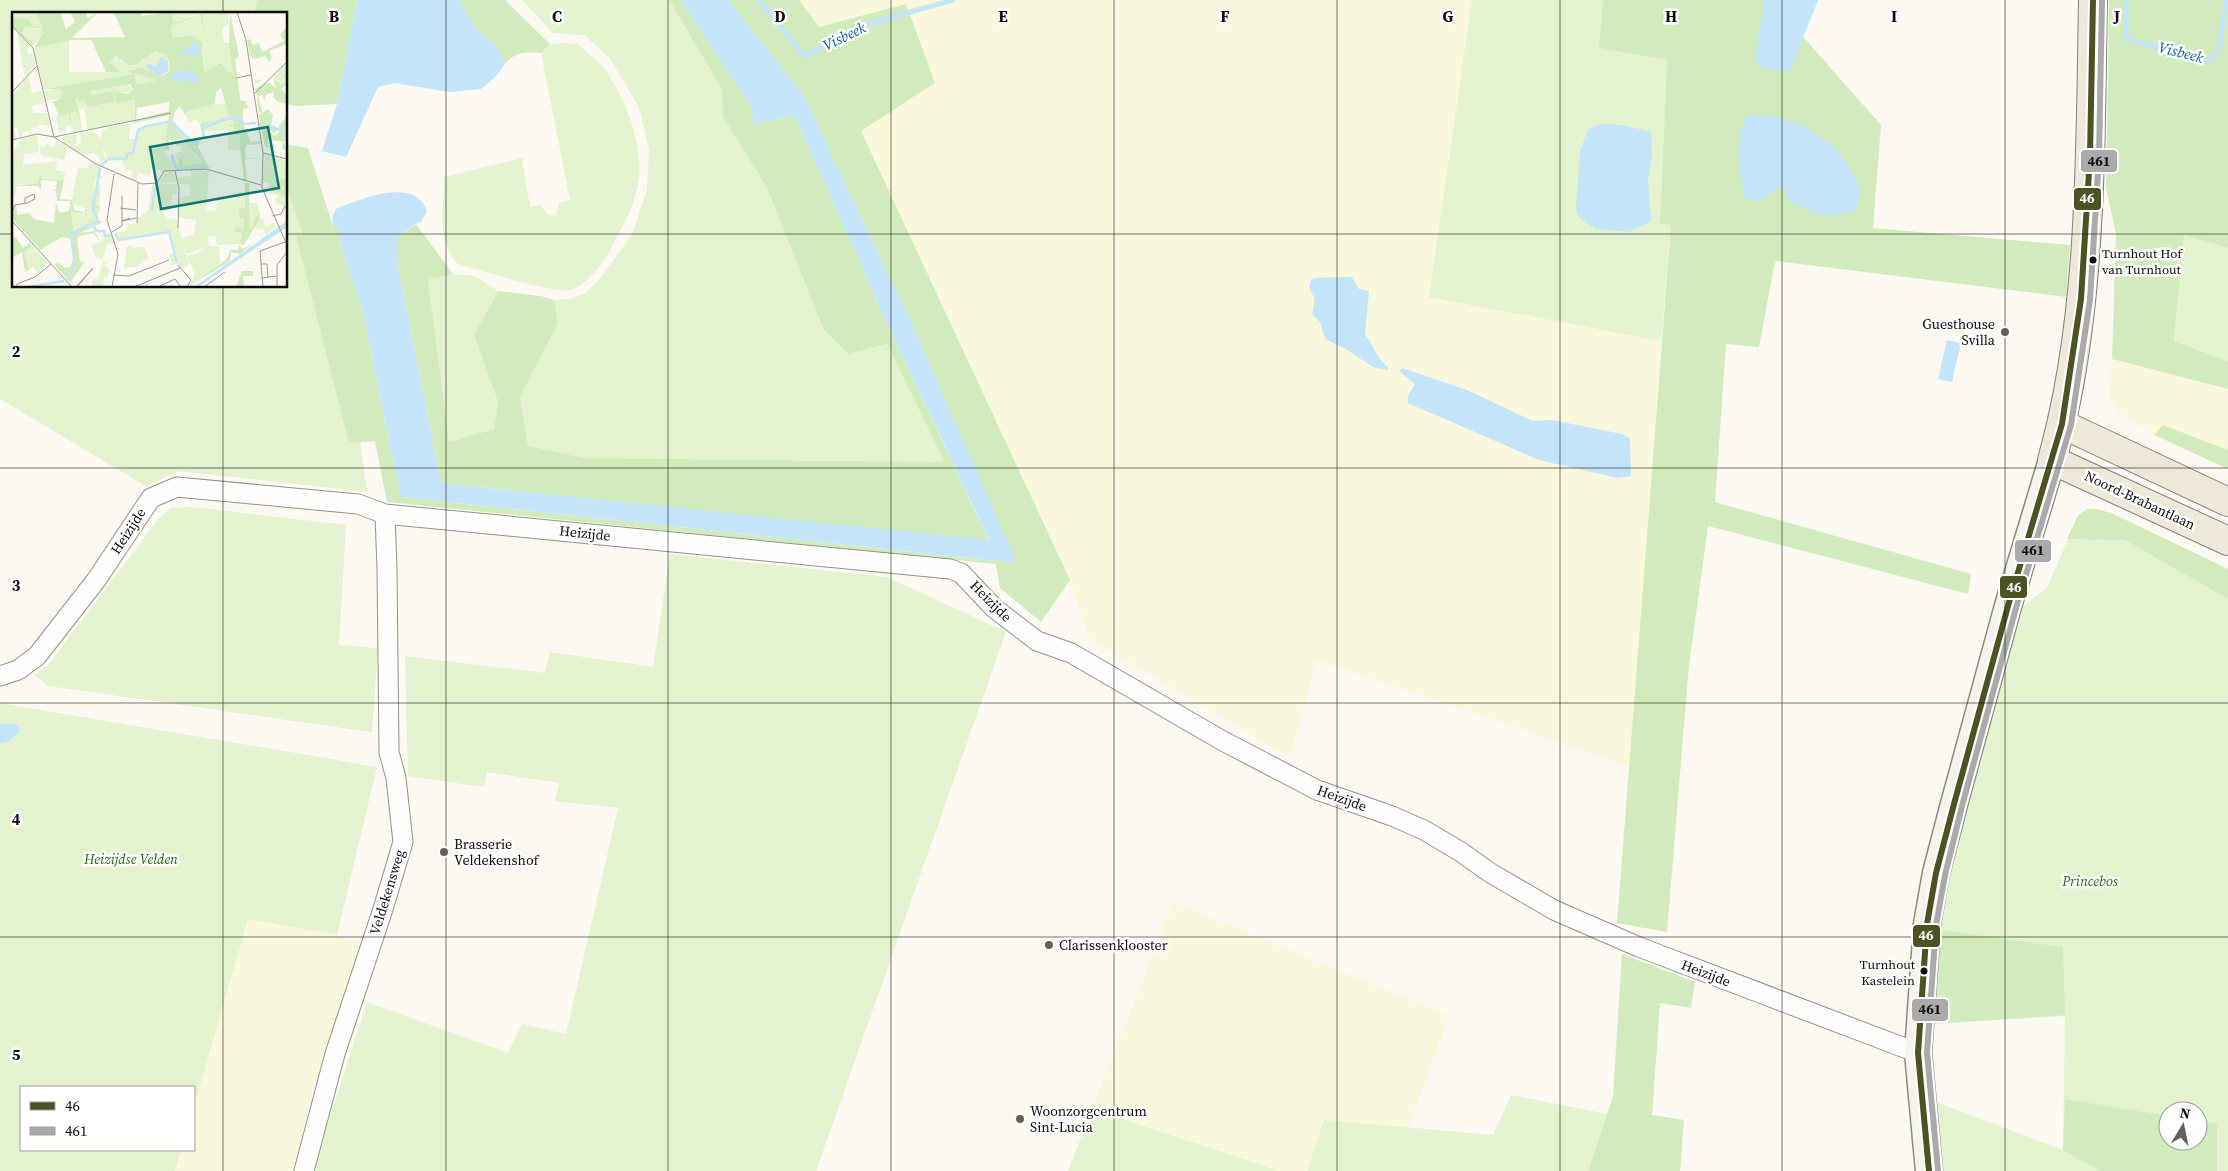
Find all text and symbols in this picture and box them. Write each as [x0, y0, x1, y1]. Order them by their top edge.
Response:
text: B [329, 5, 340, 27]
text: C [552, 5, 562, 27]
text: D [774, 5, 786, 27]
text: E [998, 5, 1008, 27]
text: F [1220, 5, 1230, 27]
text: G [1443, 5, 1454, 27]
text: H [1665, 5, 1677, 27]
text: I [1891, 5, 1897, 27]
text: J [2113, 5, 2120, 27]
inset map [12, 12, 288, 288]
water label: Visbeek [819, 16, 870, 55]
water label: Visbeek [2156, 36, 2207, 68]
line badge: 461 [2080, 149, 2118, 173]
text: 461 [2088, 151, 2110, 171]
line badge: 46 [2073, 187, 2102, 211]
text: 46 [2079, 188, 2095, 208]
place label: Turnhout Hof van Turnhout [2102, 245, 2183, 278]
marker: Turnhout Hof van Turnhout [2088, 255, 2098, 265]
place label: Guesthouse Svilla [1922, 314, 1996, 350]
marker: Guesthouse Svilla [1999, 326, 2011, 338]
text: 2 [12, 340, 21, 362]
street label: Noord-Brabantlaan [2081, 466, 2199, 535]
street label: Heizijde [106, 504, 150, 558]
street label: Heizijde [558, 520, 612, 546]
line badge: 461 [2014, 539, 2052, 563]
text: 461 [2022, 540, 2044, 560]
text: 3 [12, 574, 21, 596]
line badge: 46 [1999, 575, 2028, 599]
street label: Heizijde [966, 576, 1016, 626]
text: 46 [2006, 577, 2022, 597]
street label: Heizijde [1314, 780, 1370, 816]
text: 4 [12, 808, 21, 830]
place label: Brasserie Veldekenshof [454, 834, 540, 870]
marker: Brasserie Veldekenshof [438, 846, 450, 858]
street label: Veldekensweg [365, 847, 409, 937]
park label: Heizijdse Velden [83, 849, 178, 869]
park label: Princebos [2061, 871, 2119, 891]
line badge: 46 [1912, 924, 1941, 948]
text: 46 [1918, 925, 1934, 945]
place label: Clarissenklooster [1059, 935, 1168, 955]
marker: Clarissenklooster [1043, 939, 1055, 951]
street label: Heizijde [1678, 954, 1734, 992]
place label: Turnhout Kastelein [1860, 956, 1916, 989]
marker: Turnhout Kastelein [1919, 966, 1929, 976]
line badge: 461 [1911, 998, 1949, 1022]
text: 461 [1919, 999, 1941, 1019]
text: 5 [12, 1043, 21, 1065]
legend [20, 1086, 195, 1151]
text: 46 [65, 1095, 80, 1116]
place label: Woonzorgcentrum Sint-Lucia [1030, 1101, 1147, 1137]
north arrow [2158, 1101, 2208, 1151]
text: N [2178, 1102, 2192, 1124]
marker: Woonzorgcentrum Sint-Lucia [1014, 1113, 1026, 1125]
text: 461 [65, 1120, 88, 1141]

